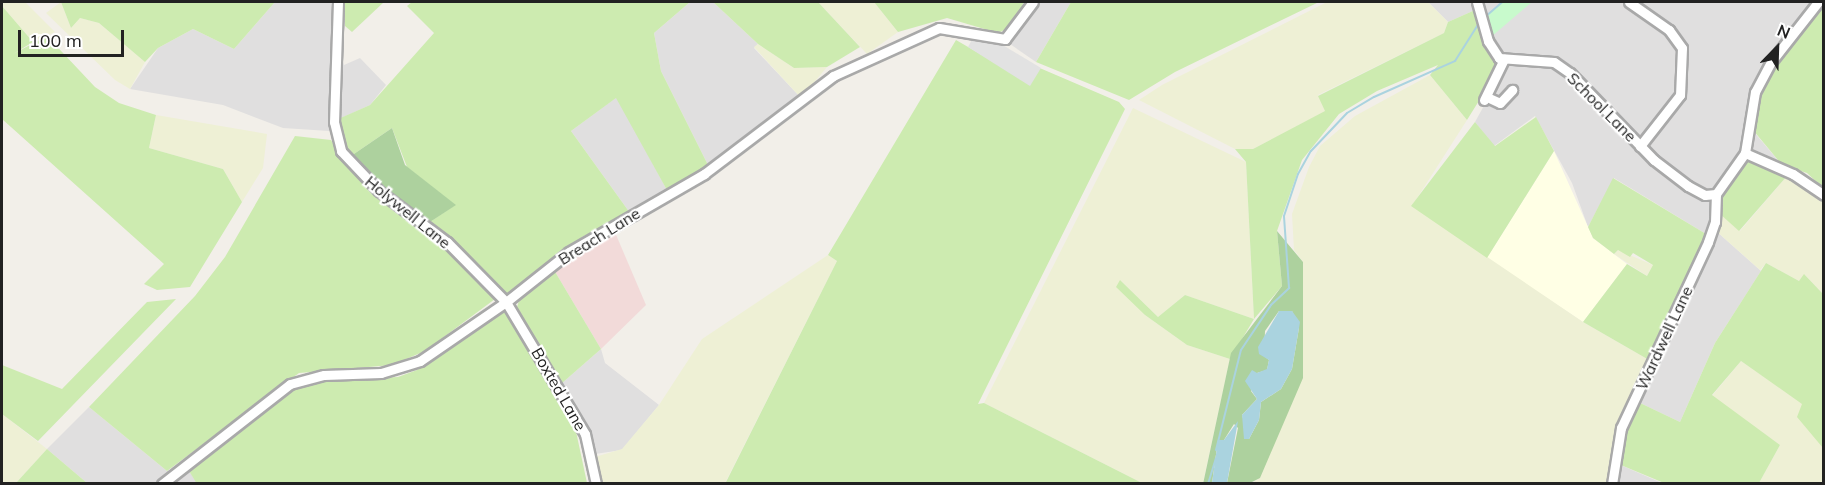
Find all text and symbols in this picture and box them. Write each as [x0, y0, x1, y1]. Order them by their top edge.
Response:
scale bar [21, 18, 128, 56]
north arrow [1747, 18, 1807, 78]
text: N [1775, 20, 1794, 43]
text: 100 m [29, 29, 82, 52]
street label: School Lane [1563, 68, 1641, 146]
street label: Holywell Lane [361, 172, 455, 252]
street label: Breach Lane [555, 203, 643, 269]
street label: Wardwell Lane [1632, 283, 1696, 393]
street label: Boxted Lane [527, 344, 591, 434]

